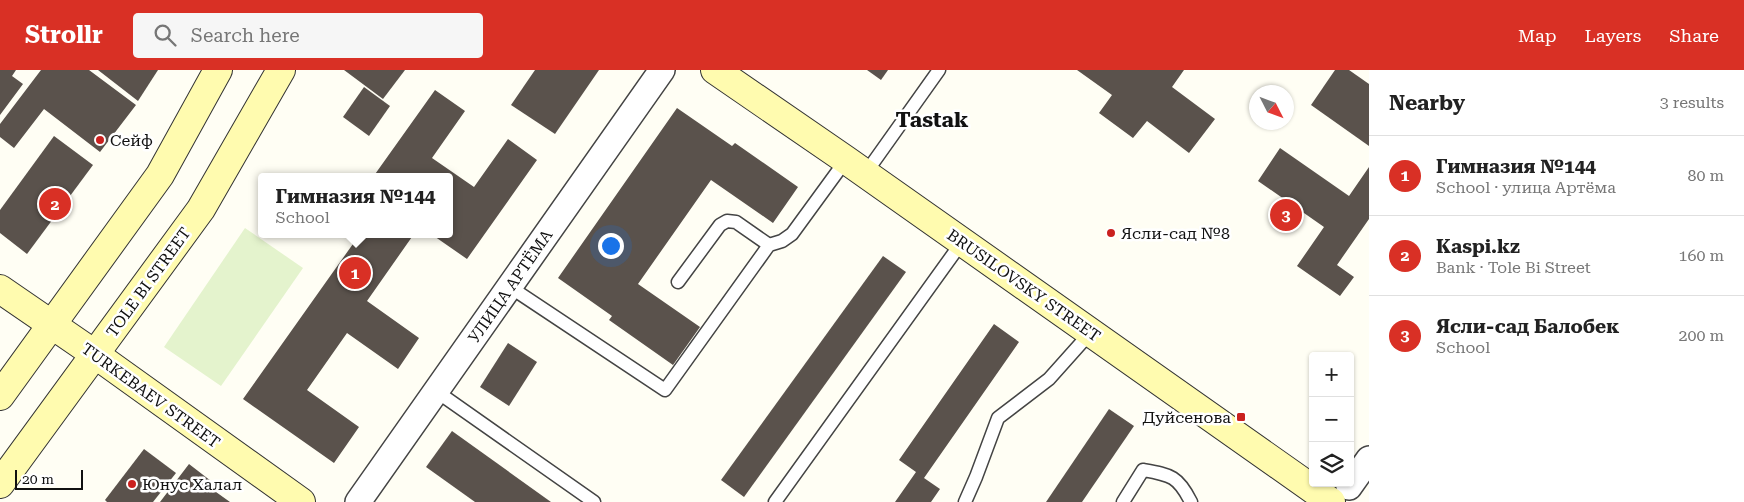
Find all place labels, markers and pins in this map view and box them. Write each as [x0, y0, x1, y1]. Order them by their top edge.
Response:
place label: Сейф [110, 131, 153, 150]
marker: Сейф [94, 134, 106, 146]
pin: 2 [39, 185, 71, 223]
pin: 3 [1270, 196, 1302, 234]
place label: Ясли-сад №8 [1121, 224, 1230, 243]
marker: Ясли-сад №8 [1105, 227, 1117, 239]
pin: 1 [339, 254, 371, 292]
place label: Дуйсенова [1143, 408, 1231, 427]
marker: Дуйсенова [1235, 411, 1247, 423]
place label: Юнус Халал [142, 475, 242, 494]
marker: Юнус Халал [126, 478, 138, 490]

